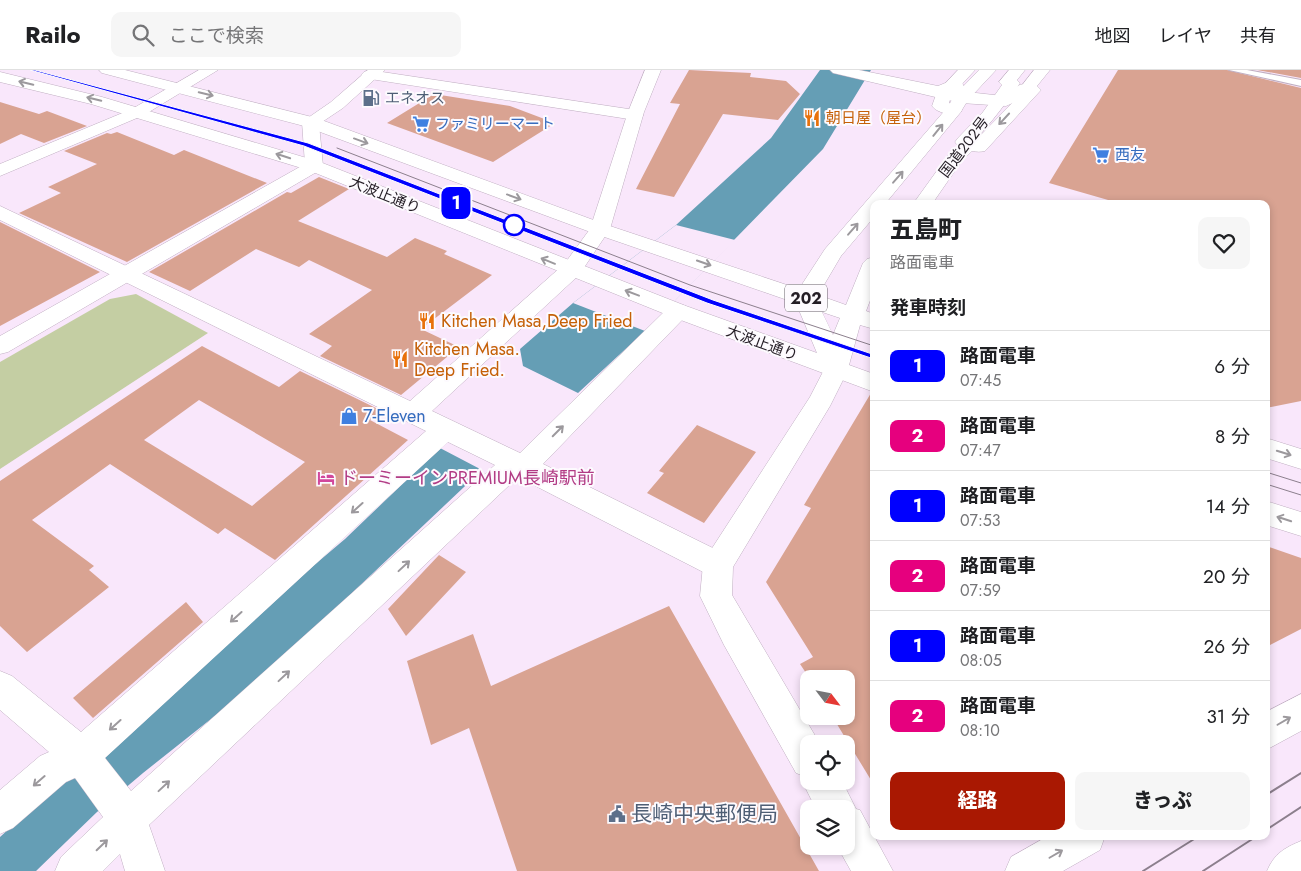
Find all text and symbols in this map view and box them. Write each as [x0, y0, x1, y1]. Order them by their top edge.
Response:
search box [111, 12, 461, 57]
text: Railo [25, 17, 81, 52]
icon: search [129, 21, 157, 49]
text: ここで検索 [169, 22, 264, 49]
text: 地図 [1095, 23, 1131, 49]
text: レイヤ [1159, 23, 1212, 49]
text: 共有 [1240, 23, 1276, 49]
one-way arrow [18, 78, 34, 87]
place label: エネオス [385, 87, 445, 109]
fuel station icon: エネオス [361, 88, 381, 108]
one-way arrow [197, 90, 213, 99]
one-way arrow [86, 94, 102, 103]
place label: 朝日屋（屋台） [826, 107, 931, 129]
restaurant icon: 朝日屋（屋台） [802, 108, 822, 128]
street label: 国道202号 [934, 112, 994, 182]
place label: ファミリーマート [435, 113, 555, 135]
one-way arrow [998, 113, 1010, 126]
supermarket icon: ファミリーマート [411, 114, 431, 134]
one-way arrow [932, 124, 943, 137]
one-way arrow [353, 137, 368, 146]
place label: 西友 [1115, 144, 1145, 166]
supermarket icon: 西友 [1091, 145, 1111, 165]
one-way arrow [275, 151, 291, 161]
street label: 大波止通り [346, 171, 424, 219]
one-way arrow [892, 171, 904, 184]
line badge: 1 [440, 187, 472, 219]
text: 1 [451, 190, 461, 216]
one-way arrow [505, 193, 521, 202]
text: 五島町 [890, 212, 962, 247]
unlabelled marker [503, 214, 525, 236]
button: heart [1198, 217, 1250, 269]
one-way arrow [847, 222, 858, 235]
text: 路面電車 [890, 251, 954, 274]
one-way arrow [541, 255, 556, 265]
one-way arrow [696, 259, 711, 268]
road number: 202 [785, 284, 827, 312]
one-way arrow [625, 288, 640, 298]
text: 発車時刻 [890, 294, 966, 321]
place label: Kitchen Masa,Deep Fried [441, 308, 633, 334]
restaurant icon: Kitchen Masa,Deep Fried [417, 311, 437, 331]
street label: 大波止通り [723, 320, 801, 366]
place label: Kitchen Masa. Deep Fried. [414, 336, 520, 383]
text: 路面電車 [960, 342, 1036, 369]
restaurant icon: Kitchen Masa. Deep Fried. [390, 349, 410, 369]
text: 1 [913, 353, 922, 379]
text: 6 分 [1214, 353, 1250, 380]
text: 07:45 [960, 369, 1001, 392]
place label: 7-Eleven [363, 403, 426, 429]
shop icon: 7-Eleven [339, 406, 359, 426]
text: 路面電車 [960, 412, 1036, 439]
text: 2 [912, 423, 923, 449]
text: 8 分 [1215, 423, 1250, 450]
one-way arrow [552, 425, 564, 437]
text: 07:47 [960, 439, 1001, 462]
one-way arrow [1275, 449, 1291, 459]
place label: ドーミーインPREMIUM長崎駅前 [340, 465, 595, 491]
hotel icon: ドーミーインPREMIUM長崎駅前 [316, 468, 336, 488]
text: 路面電車 [960, 482, 1036, 509]
text: 1 [913, 493, 922, 519]
text: 14 分 [1206, 493, 1250, 520]
one-way arrow [351, 503, 364, 514]
text: 07:53 [960, 509, 1001, 532]
one-way arrow [1276, 514, 1292, 523]
text: 路面電車 [960, 552, 1036, 579]
one-way arrow [397, 560, 410, 572]
text: 2 [912, 563, 923, 589]
text: 20 分 [1203, 563, 1250, 590]
text: 07:59 [960, 579, 1001, 602]
one-way arrow [230, 611, 243, 623]
text: 路面電車 [960, 622, 1036, 649]
text: 1 [913, 633, 922, 659]
text: 26 分 [1204, 633, 1250, 660]
text: 08:05 [960, 649, 1002, 672]
one-way arrow [278, 670, 290, 682]
north arrow [800, 670, 855, 725]
map controls [800, 670, 855, 855]
text: 路面電車 [960, 692, 1036, 719]
text: 2 [912, 703, 923, 729]
text: 31 分 [1206, 703, 1250, 730]
one-way arrow [1276, 716, 1290, 726]
text: 08:10 [960, 719, 1000, 742]
one-way arrow [109, 720, 122, 731]
button: locate [800, 735, 855, 790]
button: 経路 [890, 772, 1065, 830]
button: きっぷ [1075, 772, 1250, 830]
one-way arrow [33, 775, 46, 787]
one-way arrow [158, 780, 171, 792]
place label: 長崎中央郵便局 [631, 799, 778, 829]
button: layers [800, 800, 855, 855]
public building icon: 長崎中央郵便局 [607, 804, 627, 824]
one-way arrow [95, 839, 108, 851]
one-way arrow [1048, 848, 1062, 858]

